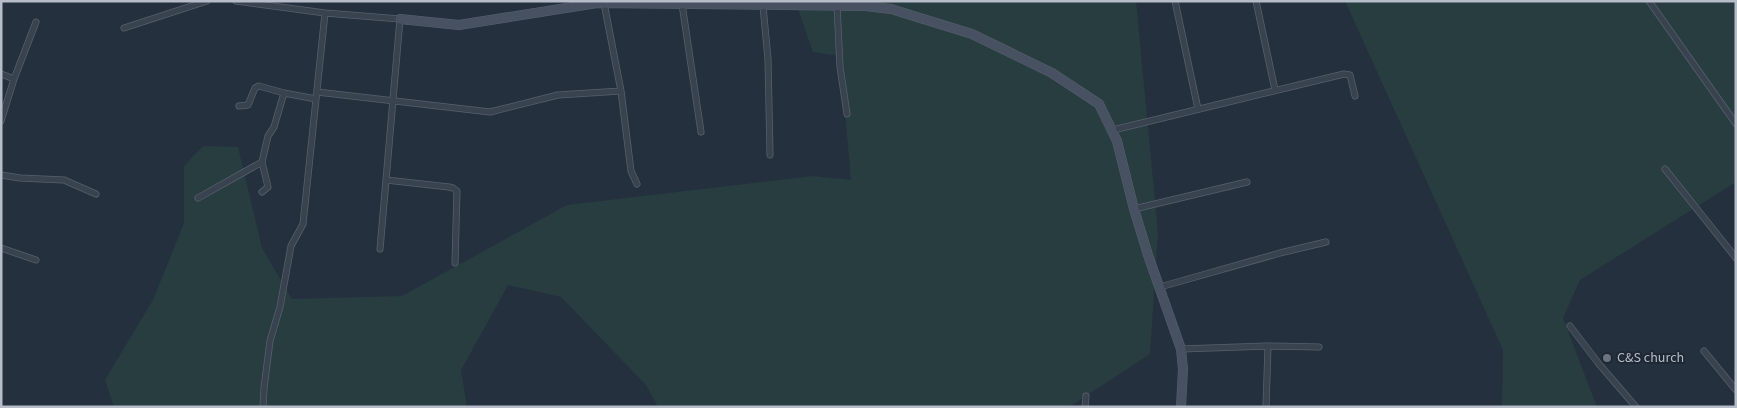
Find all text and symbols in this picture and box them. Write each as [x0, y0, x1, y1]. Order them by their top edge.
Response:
place label: C&S church [1617, 348, 1684, 368]
marker: C&S church [1601, 352, 1613, 364]

